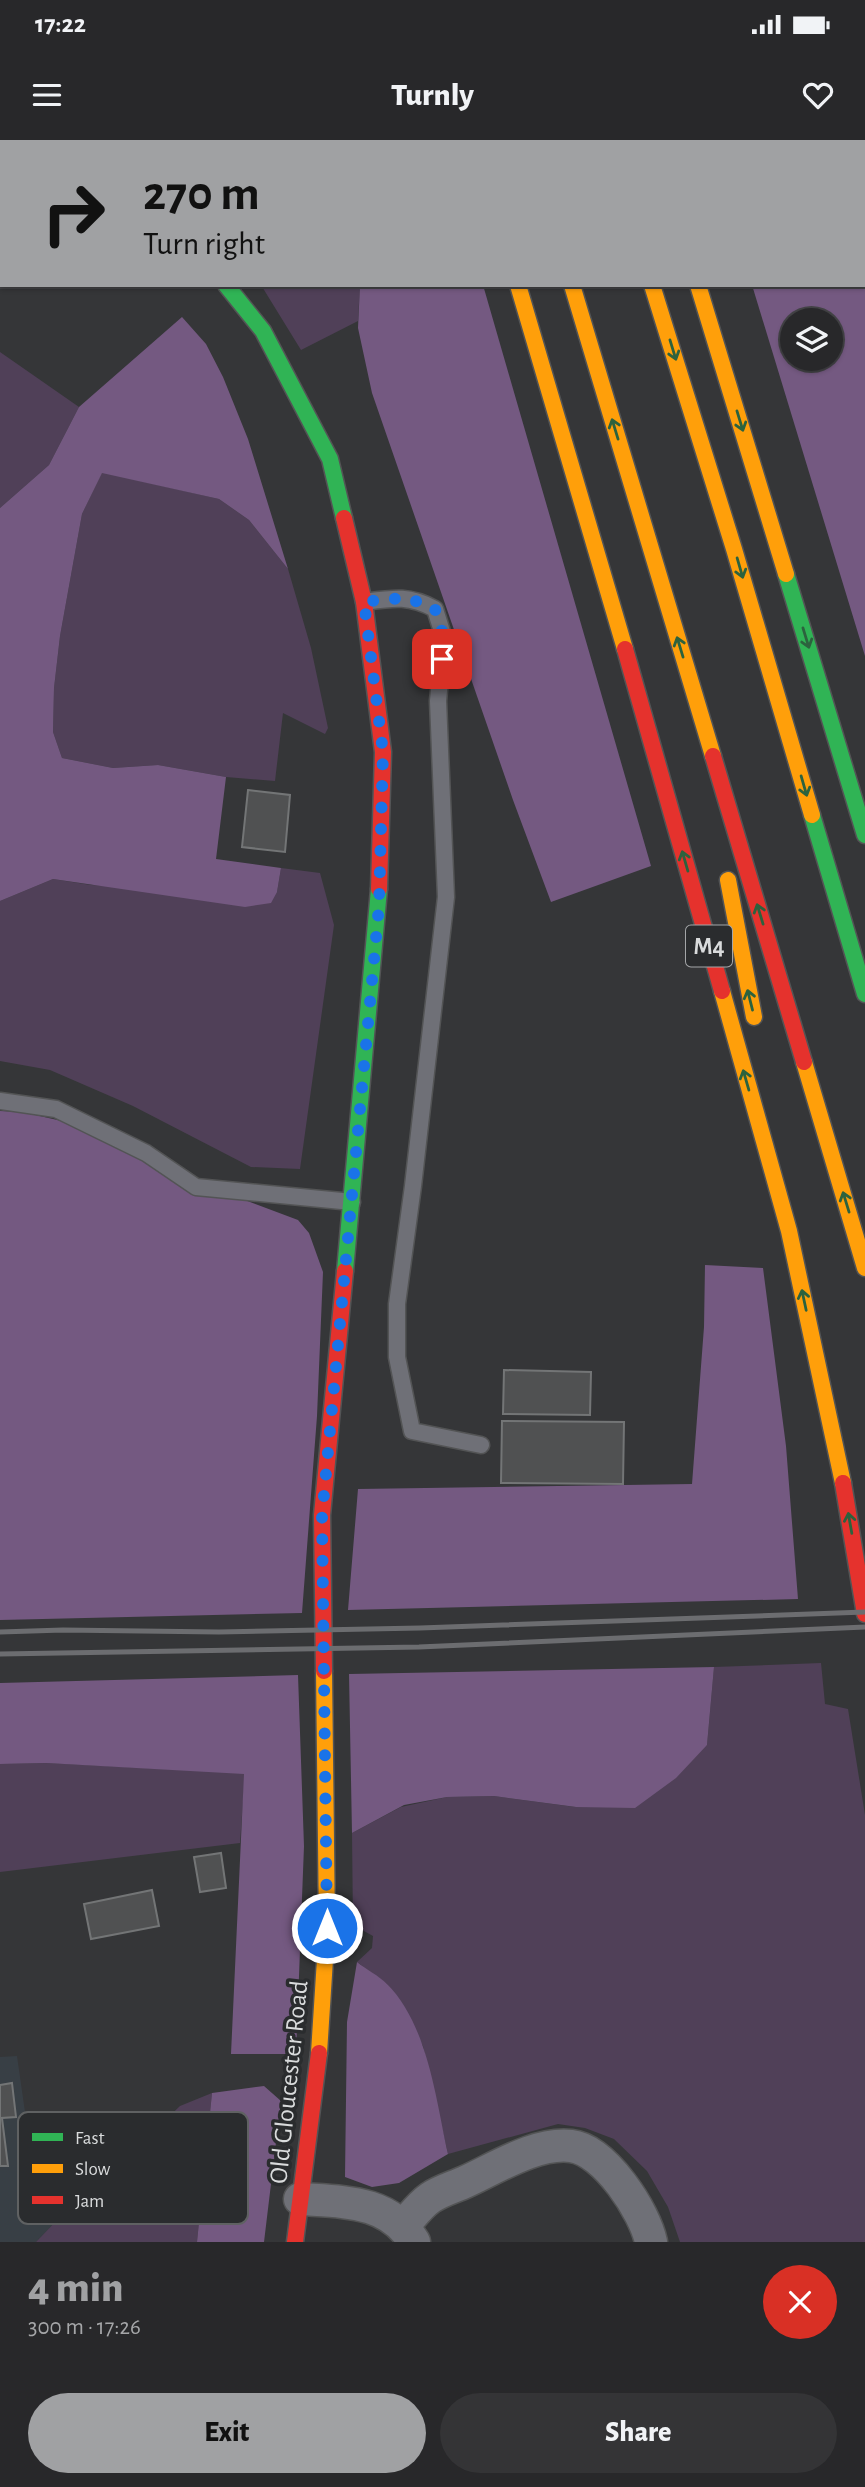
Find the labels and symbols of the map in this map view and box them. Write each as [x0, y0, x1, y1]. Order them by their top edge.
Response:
one-way arrow [667, 339, 680, 361]
one-way arrow [735, 409, 747, 431]
one-way arrow [608, 418, 621, 440]
one-way arrow [734, 557, 747, 579]
one-way arrow [801, 627, 814, 649]
pin [412, 629, 472, 689]
one-way arrow [673, 636, 686, 658]
one-way arrow [798, 775, 811, 797]
one-way arrow [678, 850, 691, 873]
one-way arrow [752, 903, 765, 925]
road number: M4 [686, 926, 732, 966]
one-way arrow [743, 989, 756, 1012]
one-way arrow [739, 1069, 752, 1091]
one-way arrow [838, 1191, 851, 1213]
one-way arrow [796, 1289, 810, 1312]
one-way arrow [843, 1512, 856, 1535]
position arrow [290, 1891, 364, 1965]
street label: Old Gloucester Road [265, 1979, 313, 2185]
legend [18, 2112, 248, 2224]
text: Fast [75, 2129, 105, 2148]
text: Slow [75, 2160, 111, 2179]
text: Jam [75, 2192, 104, 2211]

